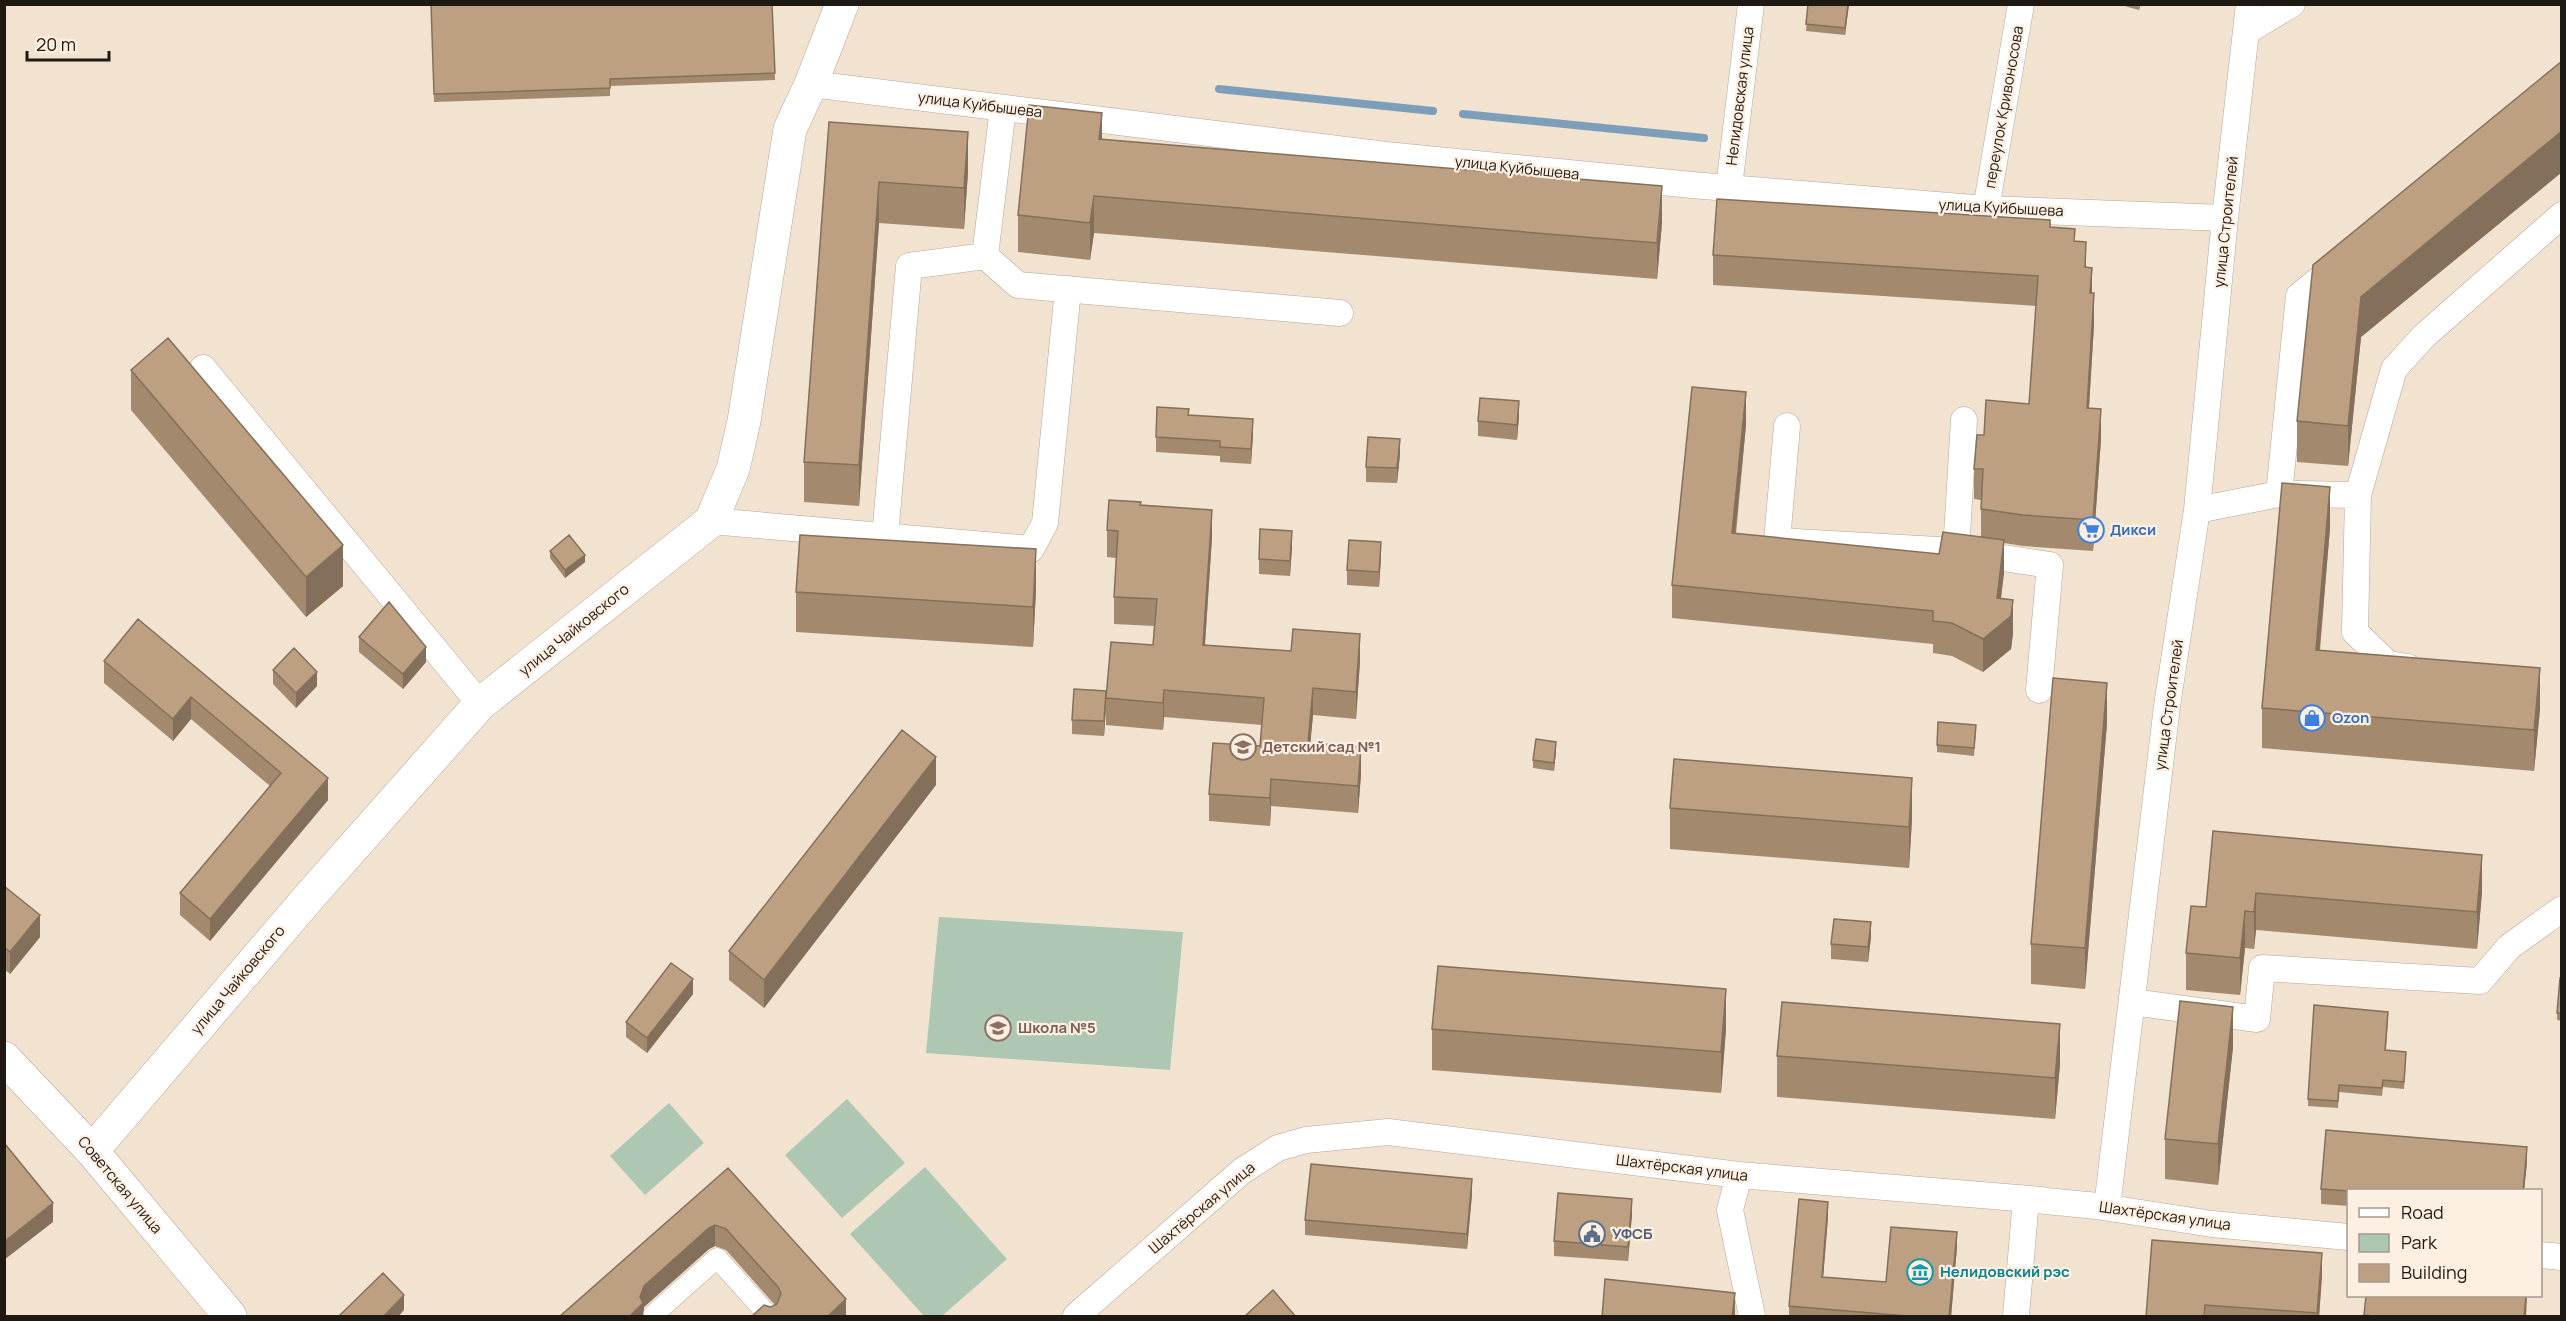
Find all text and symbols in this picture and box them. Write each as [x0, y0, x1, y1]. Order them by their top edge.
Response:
scale bar [27, 24, 110, 62]
street label: переулок Кривоносова [1979, 24, 2028, 190]
street label: Нелидовская улица [1721, 25, 1758, 167]
text: 20 m [36, 32, 76, 56]
street label: улица Куйбышева [917, 86, 1044, 123]
street label: улица Куйбышева [1454, 151, 1580, 184]
street label: улица Строителей [2208, 155, 2243, 289]
street label: улица Куйбышева [1938, 194, 2064, 221]
supermarket icon: Дикси [2076, 515, 2106, 545]
place label: Дикси [2110, 519, 2156, 540]
street label: улица Чайковского [514, 578, 633, 681]
street label: улица Строителей [2149, 638, 2188, 772]
shop icon: Ozon [2297, 703, 2327, 733]
place label: Ozon [2332, 707, 2369, 728]
school or university icon: Детский сад №1 [1228, 732, 1258, 762]
place label: Детский сад №1 [1262, 736, 1381, 757]
street label: улица Чайковского [186, 921, 290, 1039]
school or university icon: Школа №5 [983, 1013, 1013, 1043]
place label: Школа №5 [1018, 1017, 1096, 1038]
street label: Советская улица [73, 1131, 167, 1238]
street label: Шахтёрская улица [1615, 1149, 1749, 1186]
street label: Шахтёрская улица [1144, 1157, 1259, 1258]
legend [2347, 1189, 2542, 1297]
street label: Шахтёрская улица [2098, 1196, 2232, 1235]
text: Road [2401, 1200, 2444, 1224]
public building icon: УФСБ [1577, 1219, 1607, 1249]
place label: УФСБ [1612, 1223, 1653, 1244]
text: Park [2401, 1230, 2438, 1254]
museum icon: Нелидовский рэс [1905, 1257, 1935, 1287]
text: Building [2401, 1260, 2467, 1284]
place label: Нелидовский рэс [1940, 1261, 2070, 1282]

